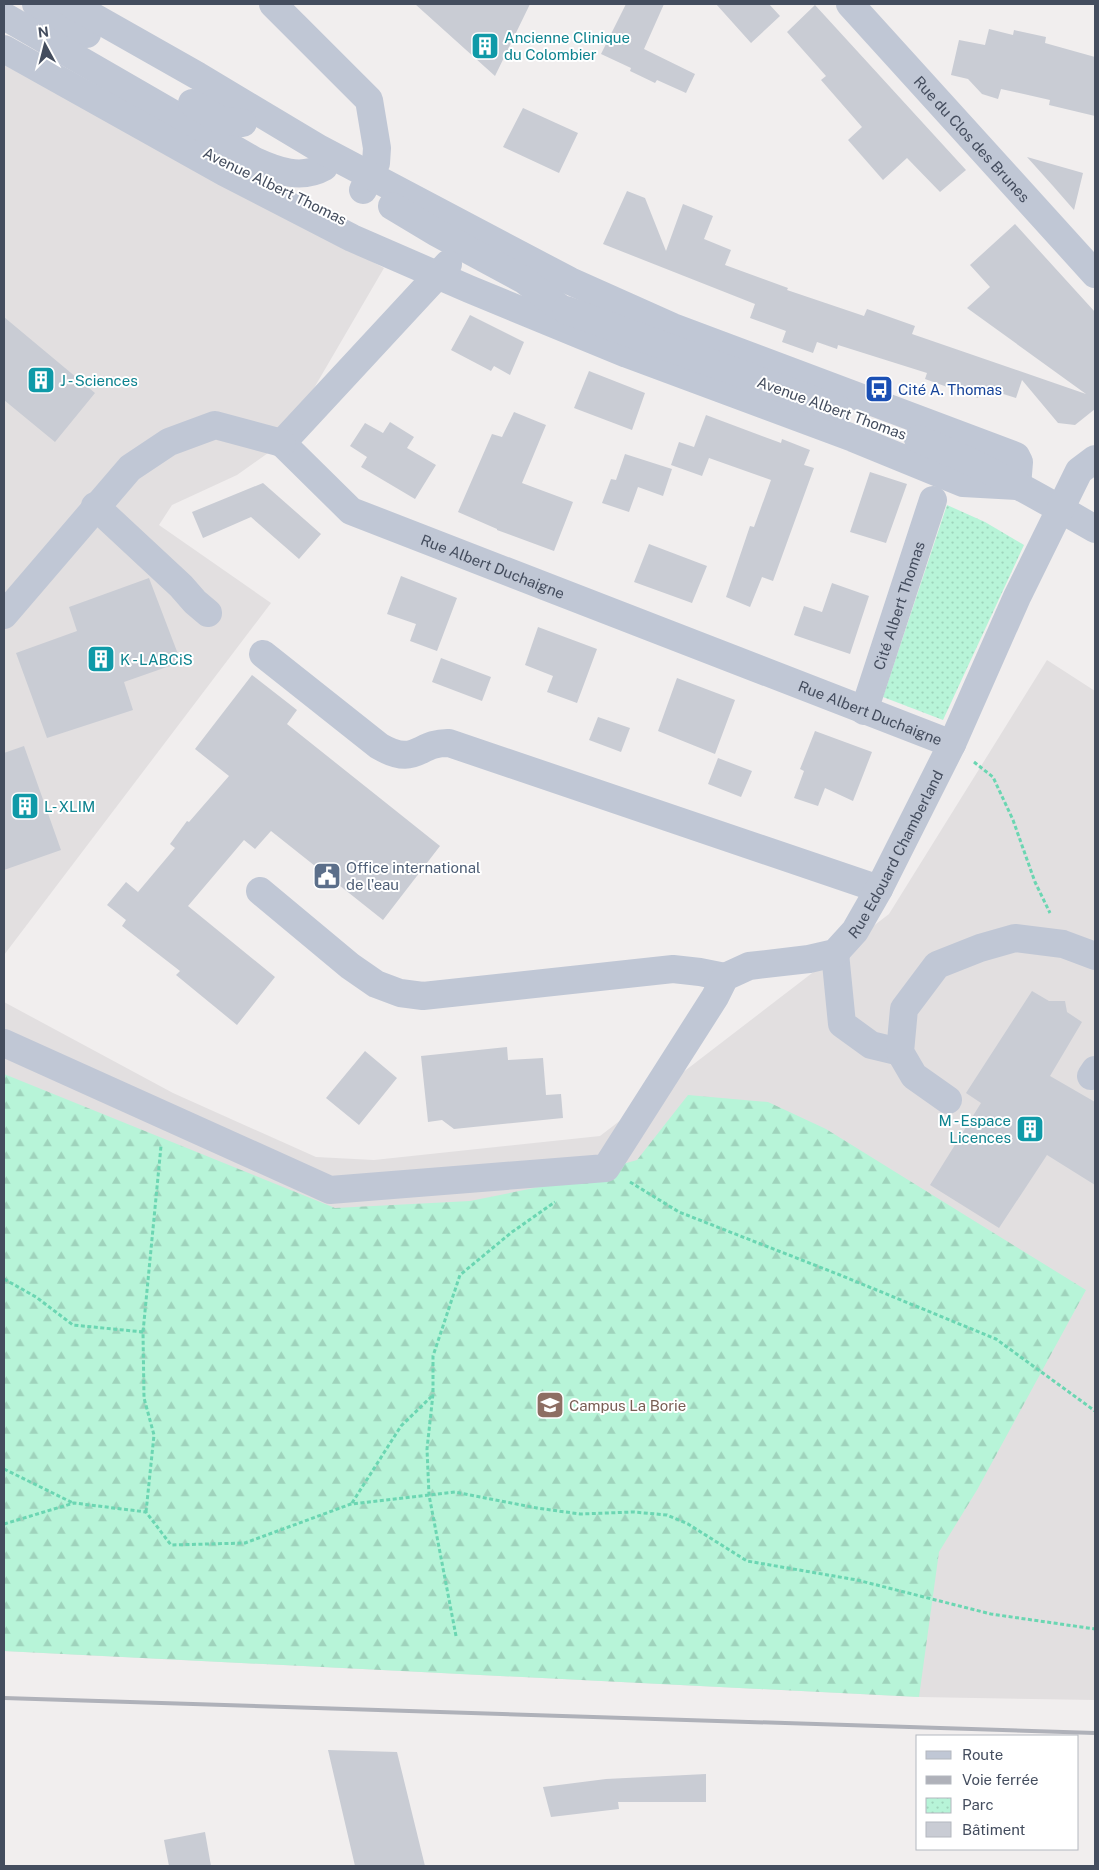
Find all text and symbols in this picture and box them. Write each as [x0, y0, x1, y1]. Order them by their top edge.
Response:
north arrow [20, 20, 70, 70]
text: N [37, 23, 50, 41]
place label: Ancienne Clinique du Colombier [504, 29, 630, 63]
building icon: Ancienne Clinique du Colombier [470, 31, 500, 61]
street label: Rue du Clos des Brunes [911, 72, 1034, 205]
street label: Avenue Albert Thomas [200, 144, 350, 228]
building icon: J - Sciences [26, 365, 56, 395]
place label: J - Sciences [60, 372, 138, 389]
street label: Avenue Albert Thomas [755, 373, 909, 443]
bus stop icon: Cité A. Thomas [864, 374, 894, 404]
place label: Cité A. Thomas [898, 381, 1002, 398]
street label: Rue Albert Duchaigne [419, 530, 567, 602]
street label: Cité Albert Thomas [870, 539, 927, 672]
building icon: K - LABCiS [86, 644, 116, 674]
place label: K - LABCiS [120, 651, 193, 668]
street label: Rue Albert Duchaigne [796, 677, 945, 748]
street label: Rue Edouard Chamberland [845, 767, 946, 941]
building icon: L- XLIM [10, 791, 40, 821]
place label: L- XLIM [44, 798, 95, 815]
place label: Office international de l'eau [346, 859, 481, 893]
public building icon: Office international de l'eau [312, 861, 342, 891]
place label: M - Espace Licences [938, 1112, 1011, 1146]
building icon: M - Espace Licences [1015, 1114, 1045, 1144]
school or university icon: Campus La Borie [535, 1390, 565, 1420]
place label: Campus La Borie [569, 1397, 686, 1414]
legend [916, 1735, 1079, 1850]
text: Route [962, 1746, 1003, 1763]
text: Voie ferrée [962, 1771, 1039, 1788]
text: Parc [962, 1796, 994, 1813]
text: Bâtiment [962, 1821, 1025, 1838]

